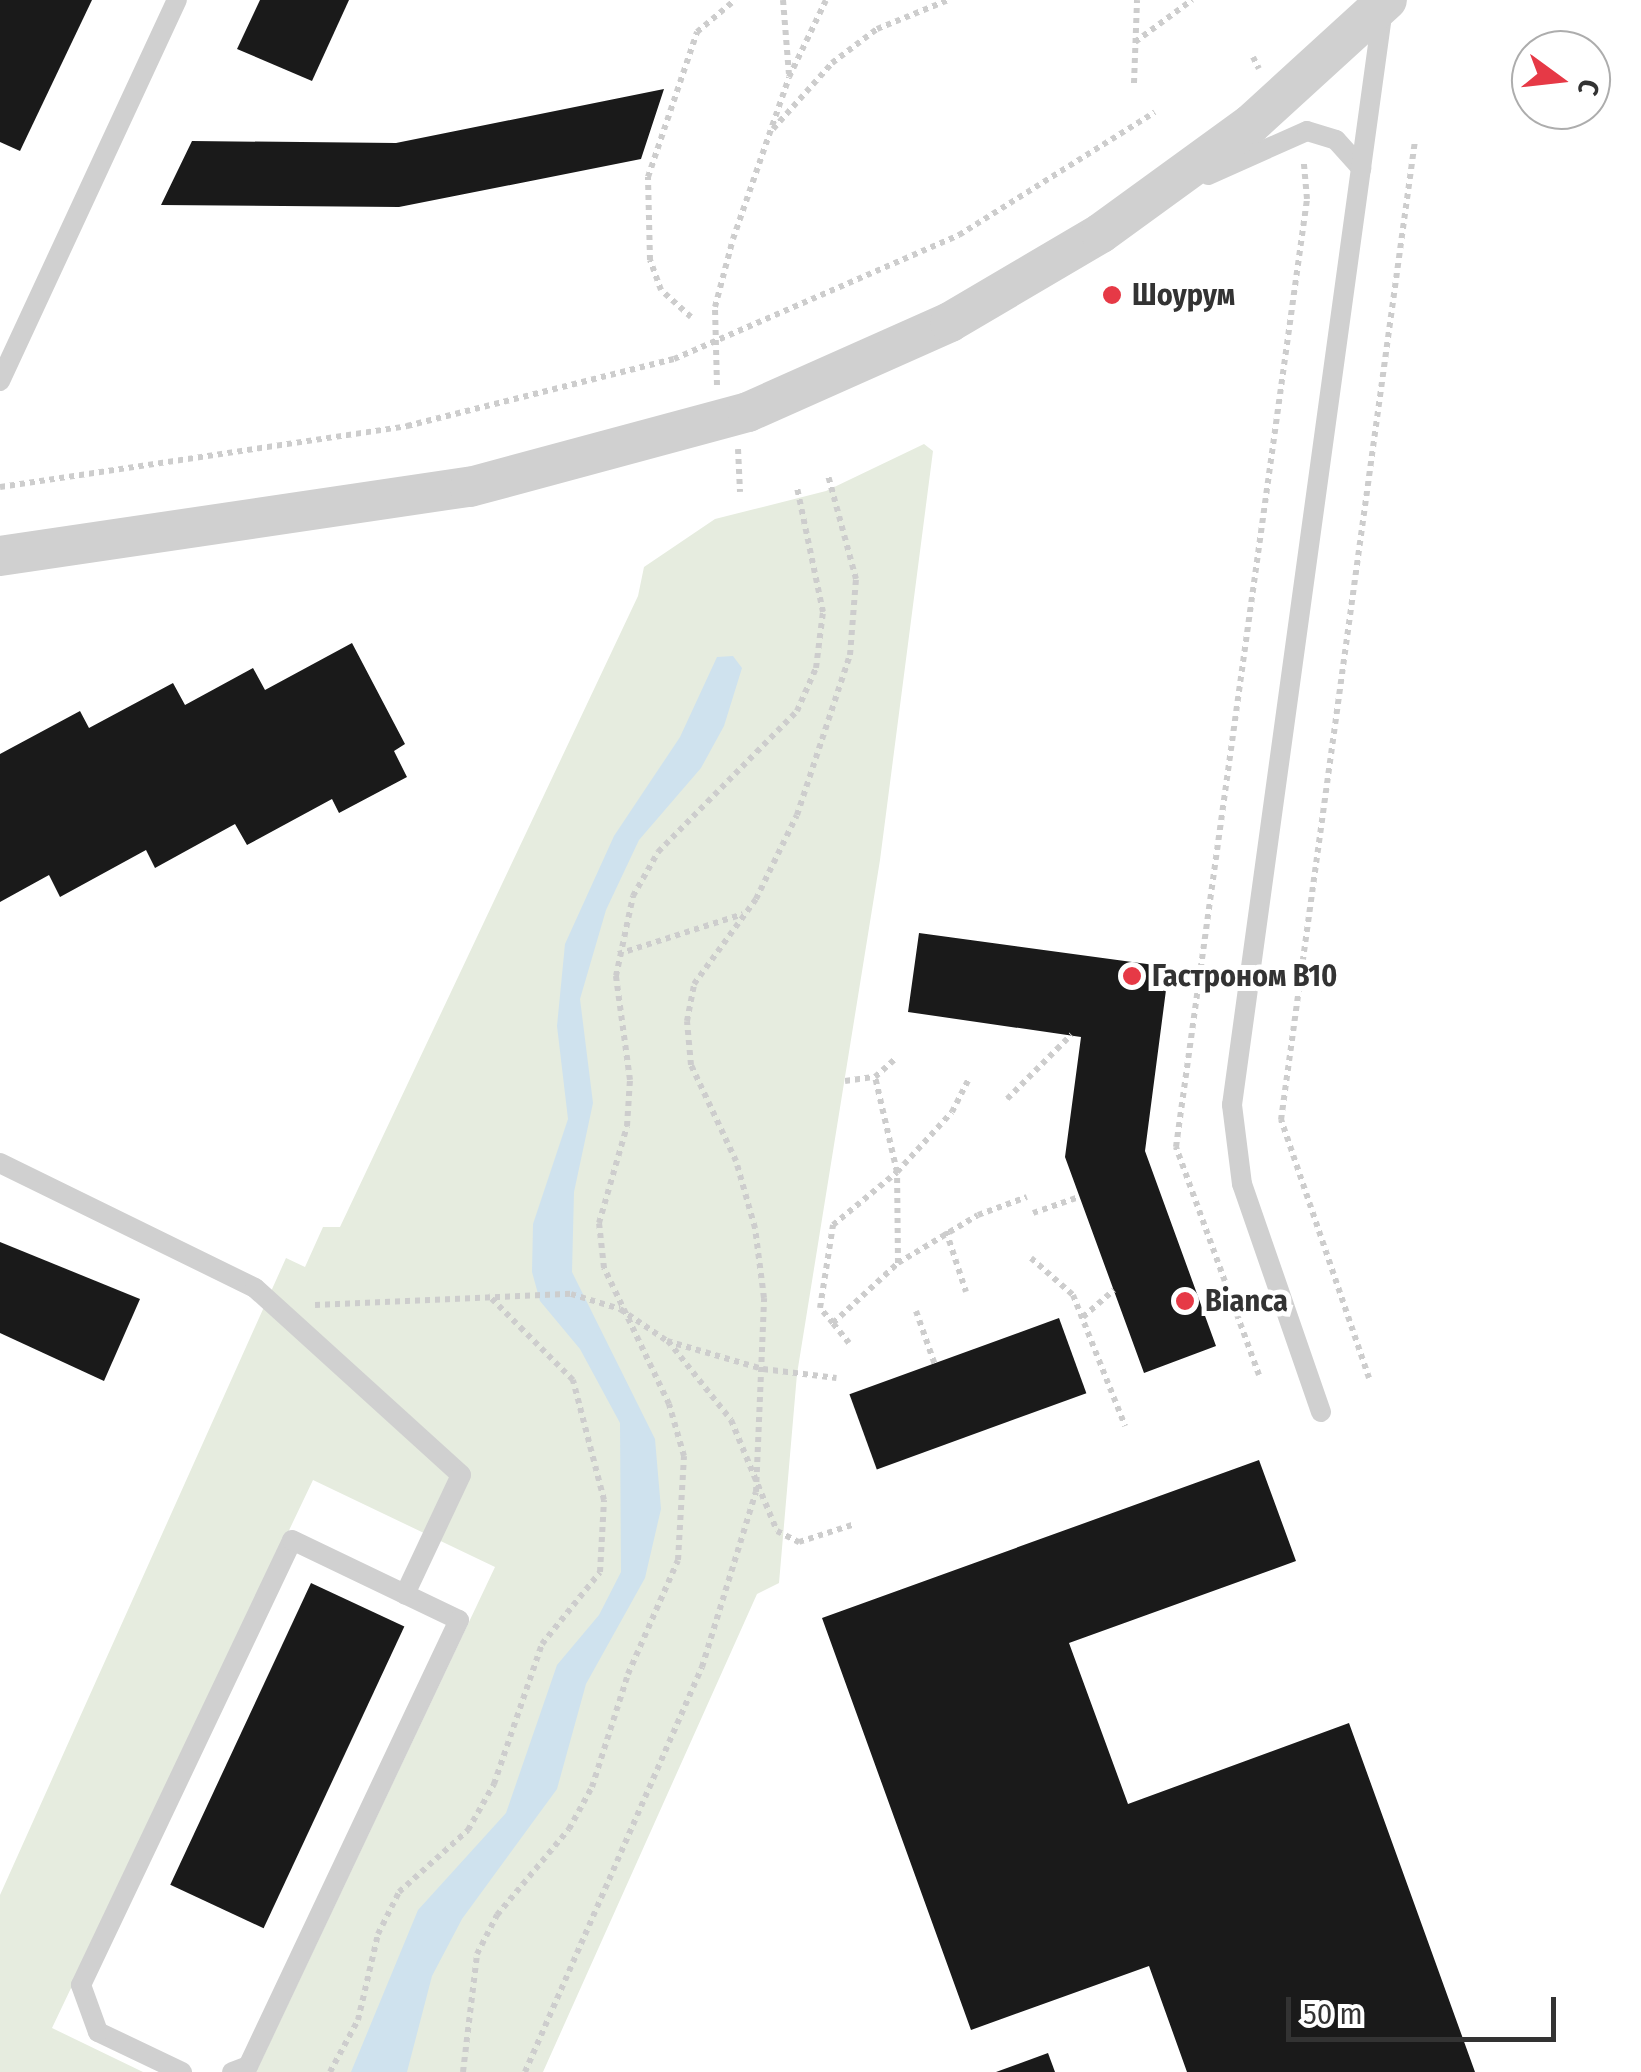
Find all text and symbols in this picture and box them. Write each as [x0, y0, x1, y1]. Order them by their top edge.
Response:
north arrow [1511, 30, 1611, 130]
text: С [1571, 76, 1606, 99]
place label: Шоурум [1132, 277, 1235, 313]
marker: Шоурум [1101, 284, 1123, 306]
place label: Гастроном B10 [1152, 958, 1337, 994]
marker: Гастроном B10 [1121, 965, 1143, 987]
place label: Bianca [1205, 1283, 1288, 1319]
marker: Bianca [1174, 1290, 1196, 1312]
scale bar [1291, 1977, 1561, 2039]
text: 50 m [1303, 1996, 1363, 2032]

